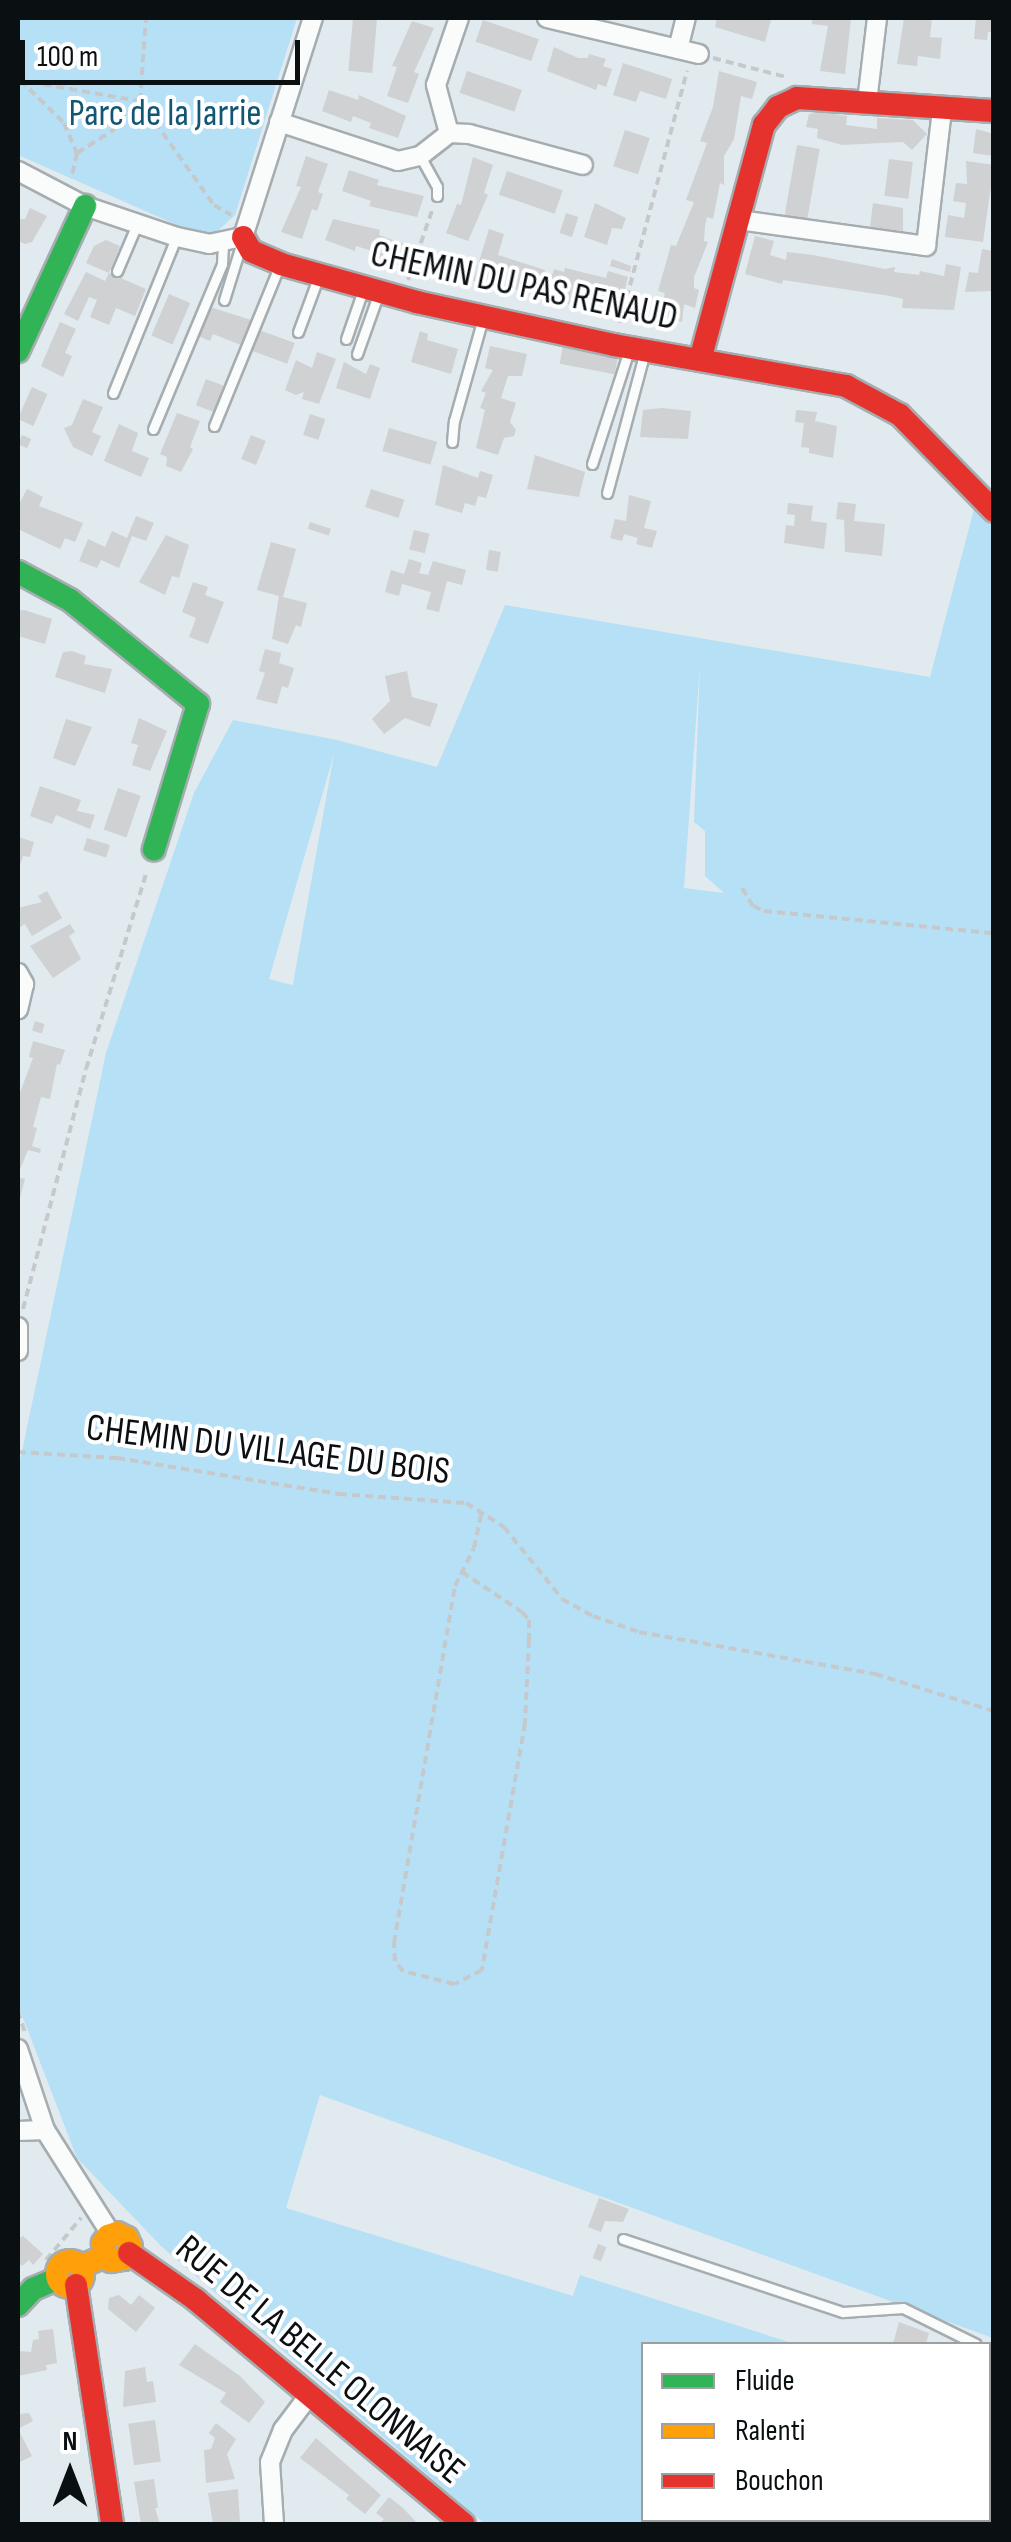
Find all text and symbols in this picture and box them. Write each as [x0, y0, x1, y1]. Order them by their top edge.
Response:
scale bar [25, 20, 305, 82]
text: 100 m [37, 39, 98, 75]
park label: Parc de la Jarrie [68, 91, 262, 137]
street label: CHEMIN DU PAS RENAUD [366, 231, 682, 341]
street label: CHEMIN DU VILLAGE DU BOIS [84, 1405, 452, 1495]
street label: RUE DE LA BELLE OLONNAISE [166, 2226, 474, 2494]
legend [641, 2342, 991, 2522]
text: Fluide [735, 2363, 795, 2399]
text: Ralenti [735, 2413, 805, 2449]
north arrow [20, 2422, 120, 2522]
text: N [63, 2425, 77, 2458]
text: Bouchon [735, 2463, 823, 2499]

